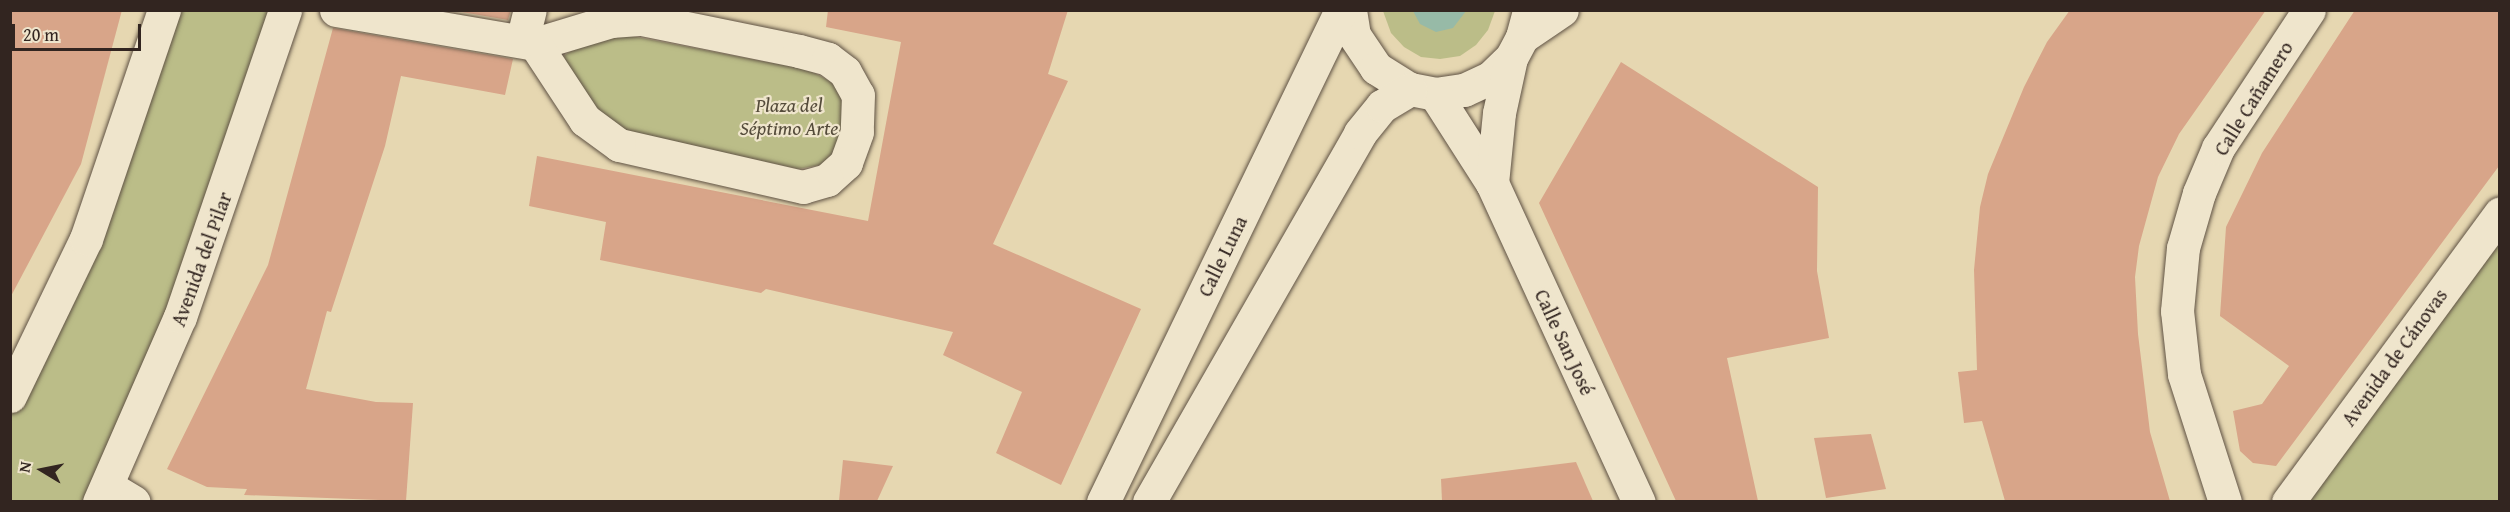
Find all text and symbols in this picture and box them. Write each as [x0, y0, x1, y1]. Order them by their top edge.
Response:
scale bar [15, 12, 144, 50]
text: 20 m [23, 21, 59, 48]
street label: Calle Cañamero [2208, 36, 2298, 160]
park label: Plaza del Séptimo Arte [740, 93, 838, 140]
street label: Avenida del Pilar [166, 189, 236, 329]
street label: Calle Luna [1192, 212, 1252, 300]
street label: Avenida de Cánovas [2336, 284, 2452, 430]
street label: Calle San José [1530, 285, 1600, 399]
north arrow [12, 440, 72, 500]
text: N [12, 460, 37, 474]

